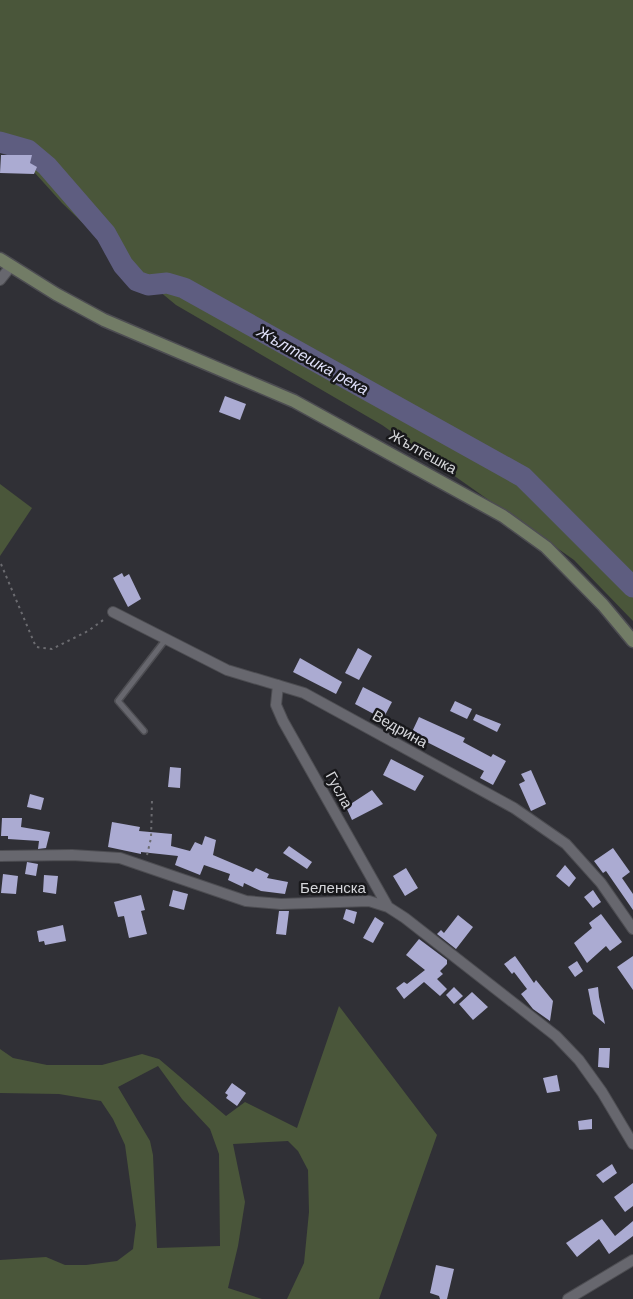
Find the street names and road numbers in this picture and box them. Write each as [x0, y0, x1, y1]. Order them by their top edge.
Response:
street label: Жълтешка [387, 426, 460, 477]
street label: Ведрина [370, 707, 431, 751]
street label: Гусла [323, 769, 357, 812]
street label: Беленска [300, 879, 367, 896]

